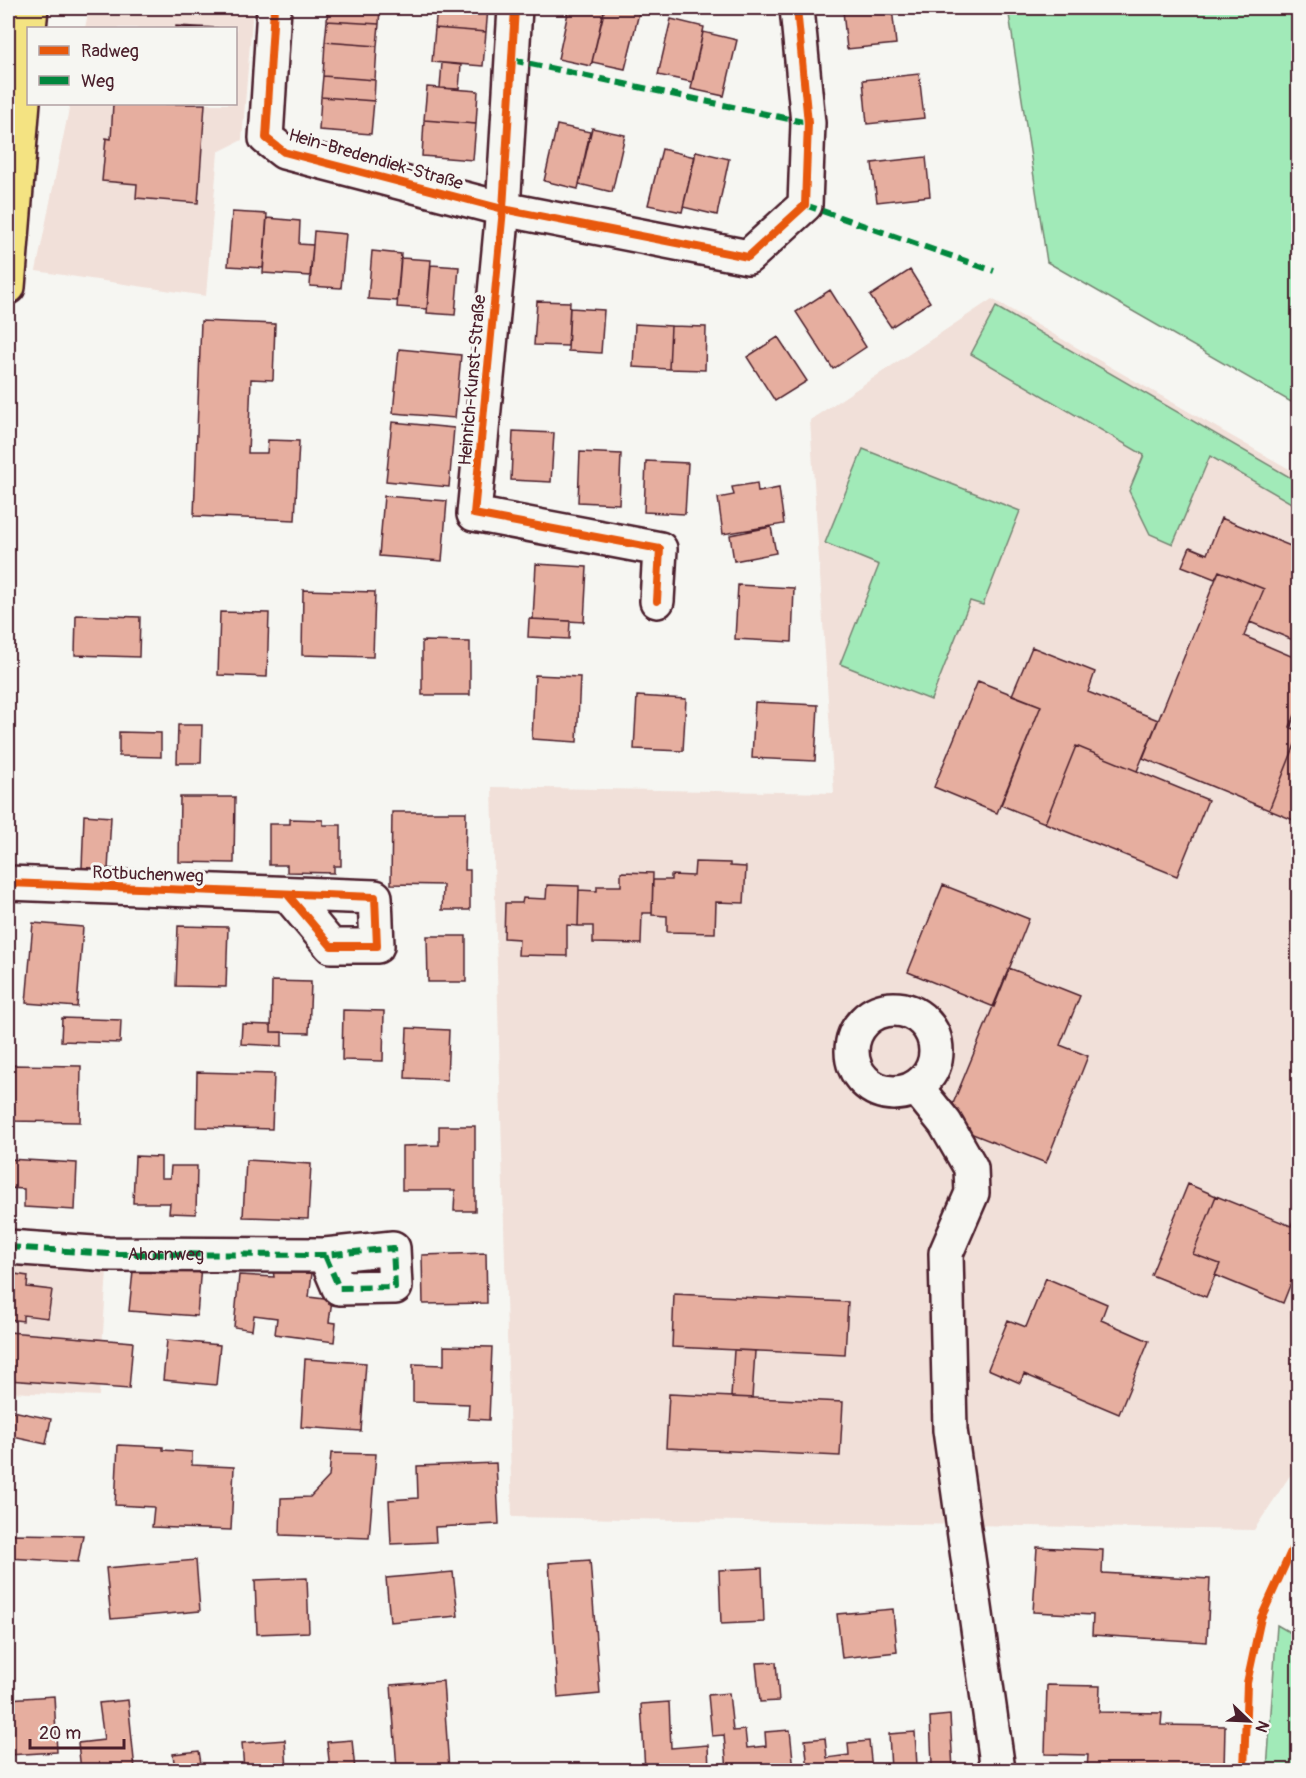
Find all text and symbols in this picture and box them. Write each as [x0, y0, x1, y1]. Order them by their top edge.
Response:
legend [27, 27, 237, 105]
text: Radweg [81, 40, 139, 63]
text: Weg [81, 70, 114, 93]
street label: Hein-Bredendiek-Straße [286, 124, 466, 195]
street label: Heinrich-Kunst-Straße [454, 293, 491, 467]
street label: Rotbuchenweg [92, 861, 204, 888]
street label: Ahornweg [127, 1243, 204, 1266]
north arrow [1219, 1691, 1279, 1751]
scale bar [30, 1712, 124, 1750]
text: N [1250, 1718, 1273, 1736]
text: 20 m [39, 1722, 81, 1745]

